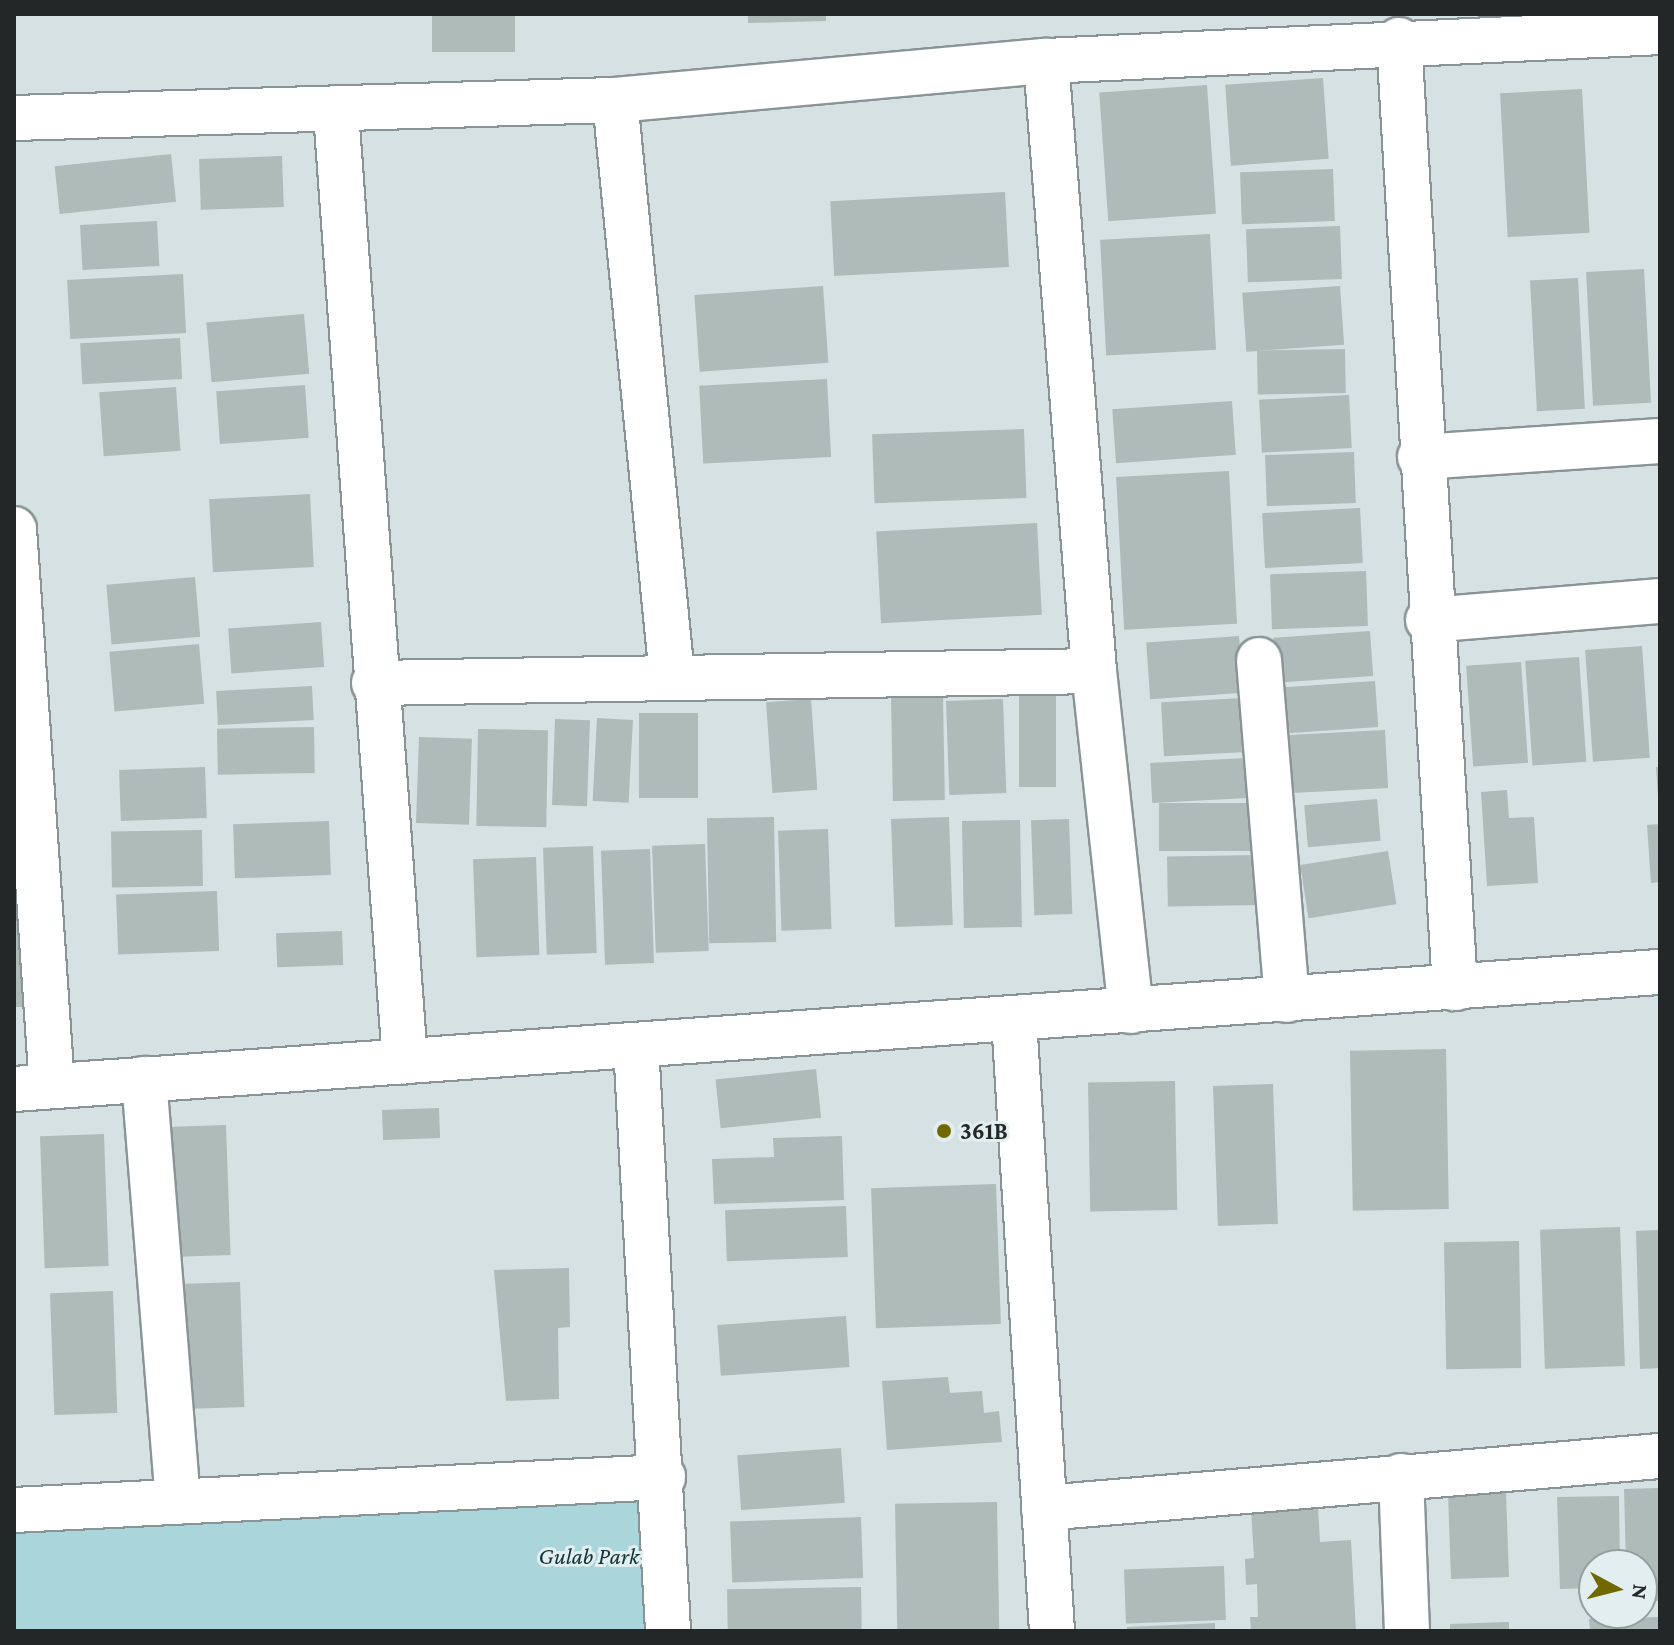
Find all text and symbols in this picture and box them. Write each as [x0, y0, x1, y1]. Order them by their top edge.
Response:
place label: 361B [960, 1117, 1008, 1145]
marker: 361B [935, 1122, 953, 1140]
park label: Gulab Park [538, 1542, 640, 1570]
north arrow [1578, 1549, 1658, 1629]
text: N [1627, 1583, 1654, 1601]

